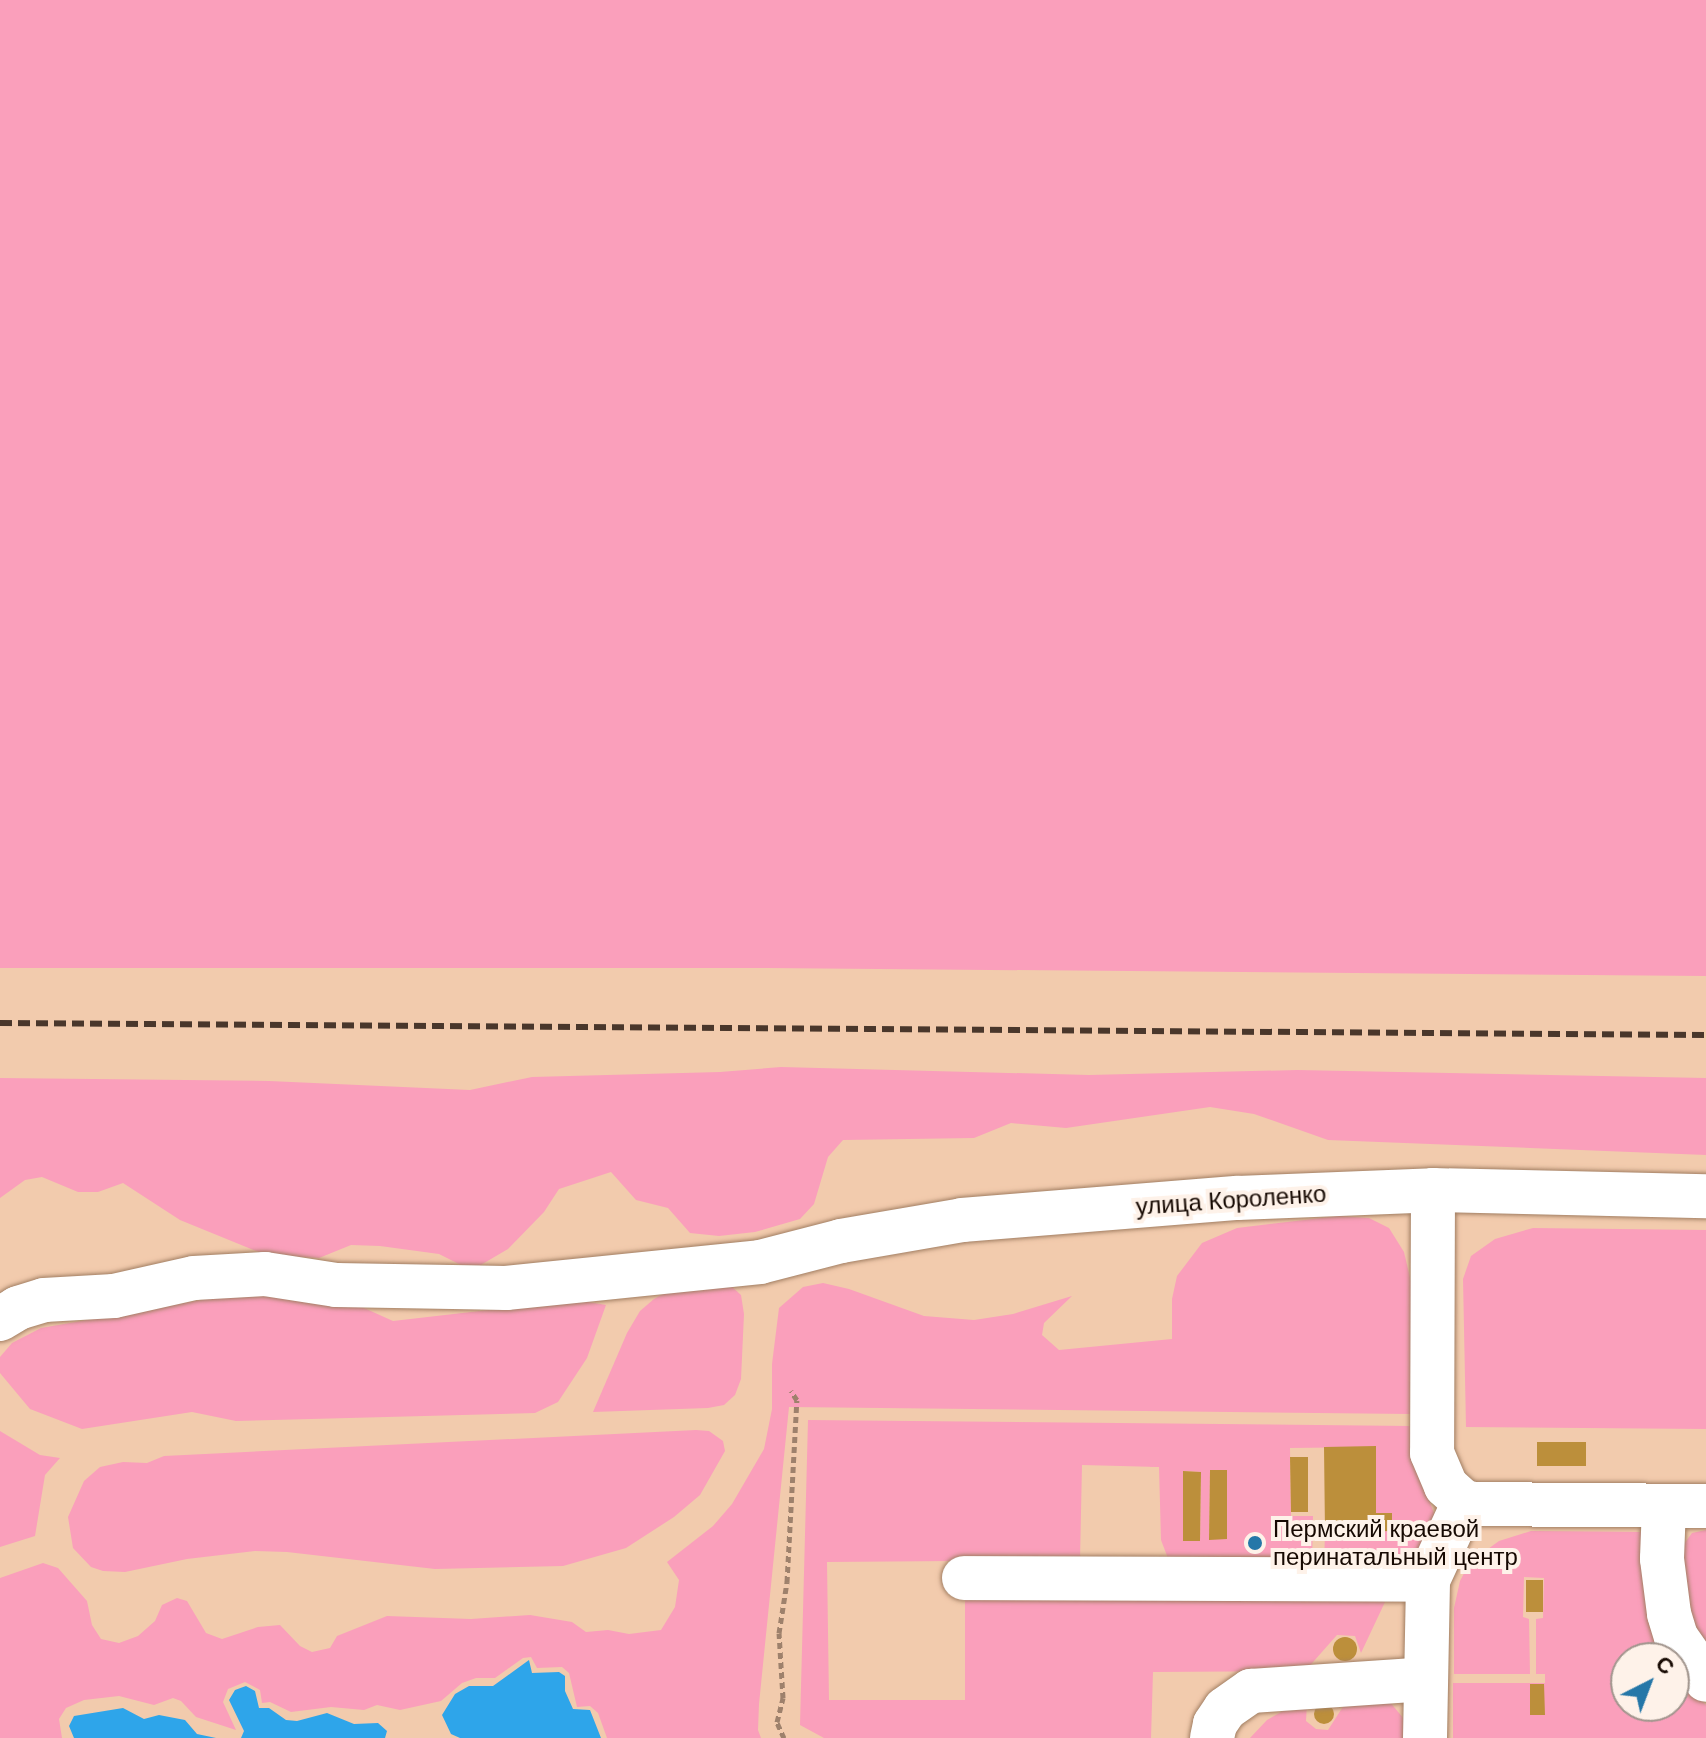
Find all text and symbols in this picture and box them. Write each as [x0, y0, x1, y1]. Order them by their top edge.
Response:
street label: улица Короленко [1135, 1179, 1327, 1221]
place label: Пермский краевой перинатальный центр [1273, 1515, 1518, 1571]
marker: Пермский краевой перинатальный центр [1244, 1532, 1266, 1554]
north arrow [1610, 1642, 1690, 1722]
text: С [1651, 1651, 1679, 1680]

